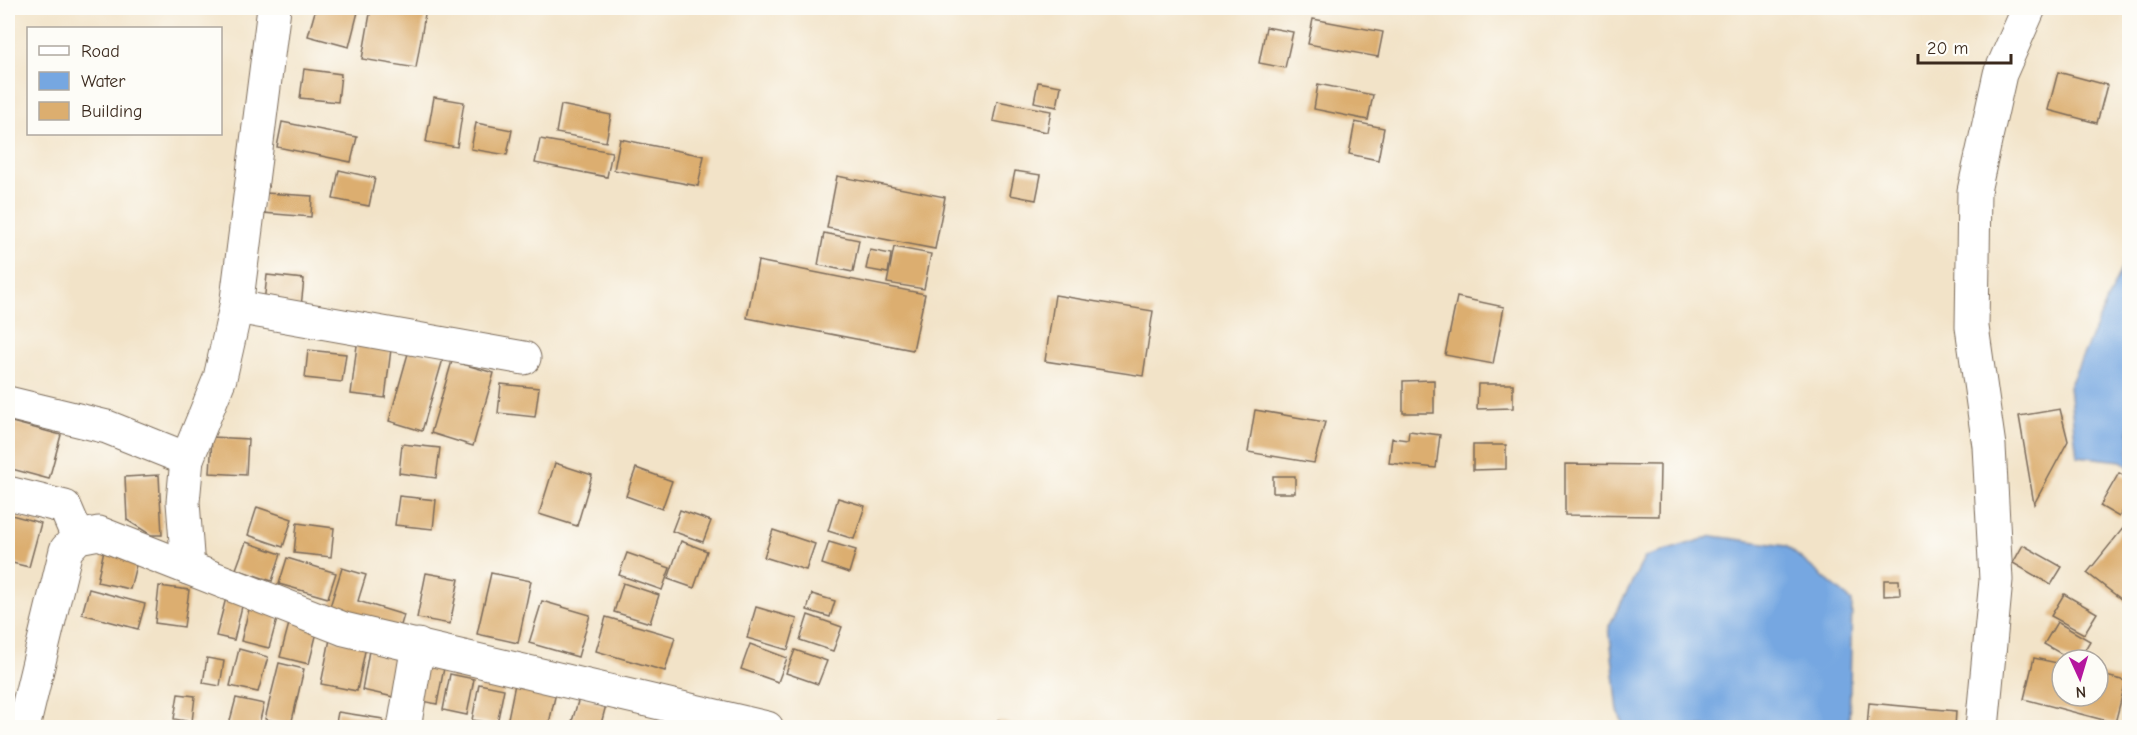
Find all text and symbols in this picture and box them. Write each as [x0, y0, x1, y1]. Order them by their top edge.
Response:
legend [27, 27, 222, 135]
scale bar [1918, 27, 2011, 65]
text: 20 m [1927, 38, 1968, 59]
text: Road [81, 41, 120, 62]
text: Water [81, 71, 126, 92]
text: Building [81, 101, 143, 122]
north arrow [2050, 648, 2110, 708]
text: N [2075, 683, 2087, 701]

